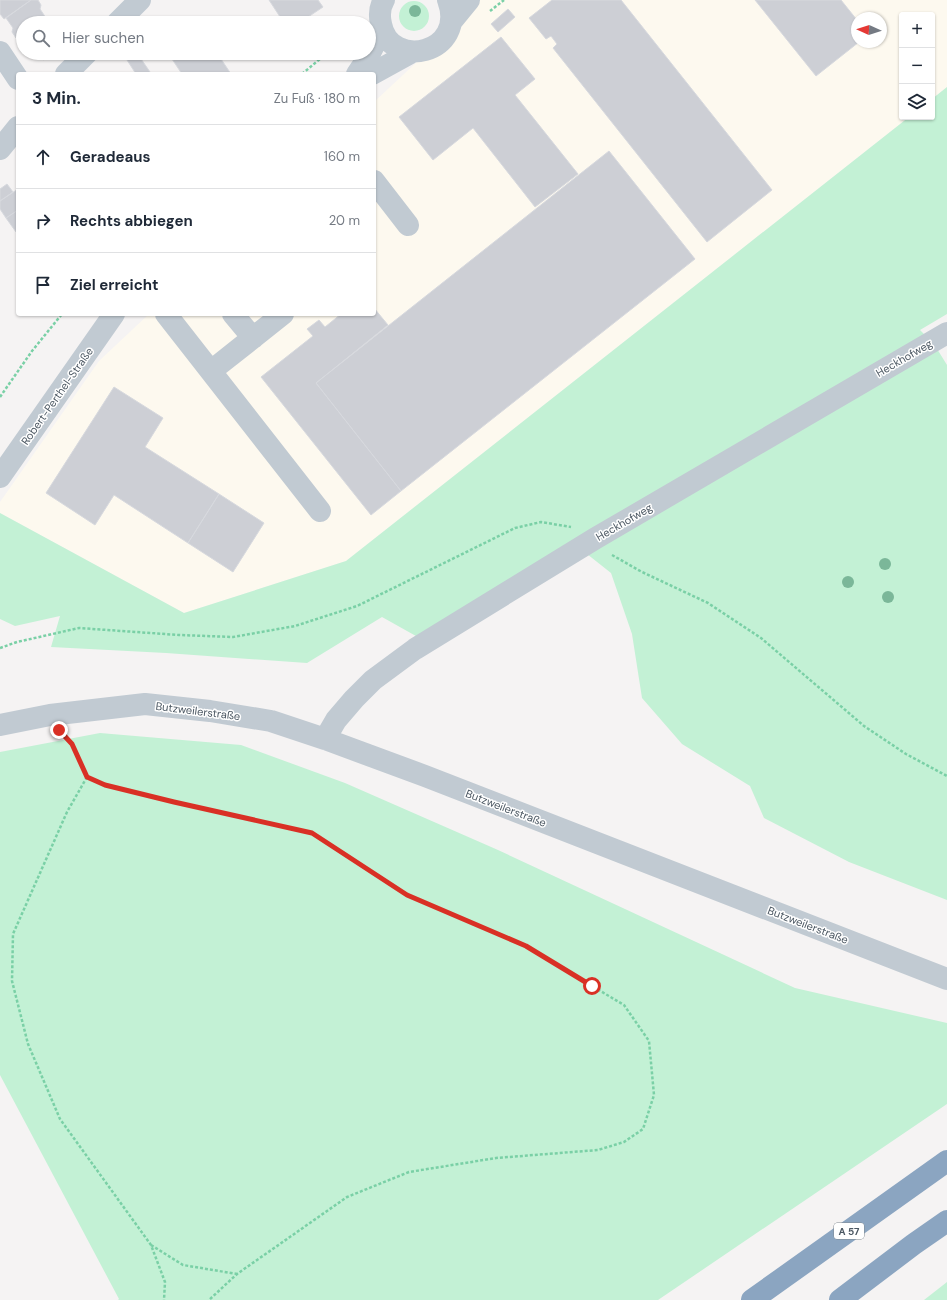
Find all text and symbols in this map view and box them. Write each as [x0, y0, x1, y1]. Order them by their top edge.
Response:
north arrow [851, 12, 887, 48]
map controls [899, 12, 935, 120]
button: + [899, 12, 935, 48]
search box [16, 16, 376, 60]
icon: search [30, 27, 52, 49]
text: Hier suchen [62, 28, 144, 48]
button: − [899, 48, 935, 84]
button: layers [899, 84, 935, 120]
text: 3 Min. [32, 87, 81, 109]
text: Zu Fuß · 180 m [274, 90, 360, 107]
icon: ahead [32, 146, 54, 168]
text: Geradeaus [70, 147, 151, 167]
text: 160 m [324, 148, 360, 165]
icon: right [32, 210, 54, 232]
text: Rechts abbiegen [70, 211, 193, 231]
text: 20 m [329, 212, 360, 229]
icon: arrive [32, 274, 54, 296]
text: Ziel erreicht [70, 275, 159, 295]
street label: Heckhofweg [873, 336, 935, 380]
street label: Robert-Perthel-Straße [18, 344, 96, 448]
street label: Heckhofweg [593, 500, 655, 544]
street label: Butzweilerstraße [155, 699, 241, 723]
route end [50, 721, 68, 739]
street label: Butzweilerstraße [464, 786, 548, 830]
street label: Butzweilerstraße [766, 903, 850, 947]
route start [583, 977, 601, 995]
road number: A 57 [834, 1223, 864, 1239]

